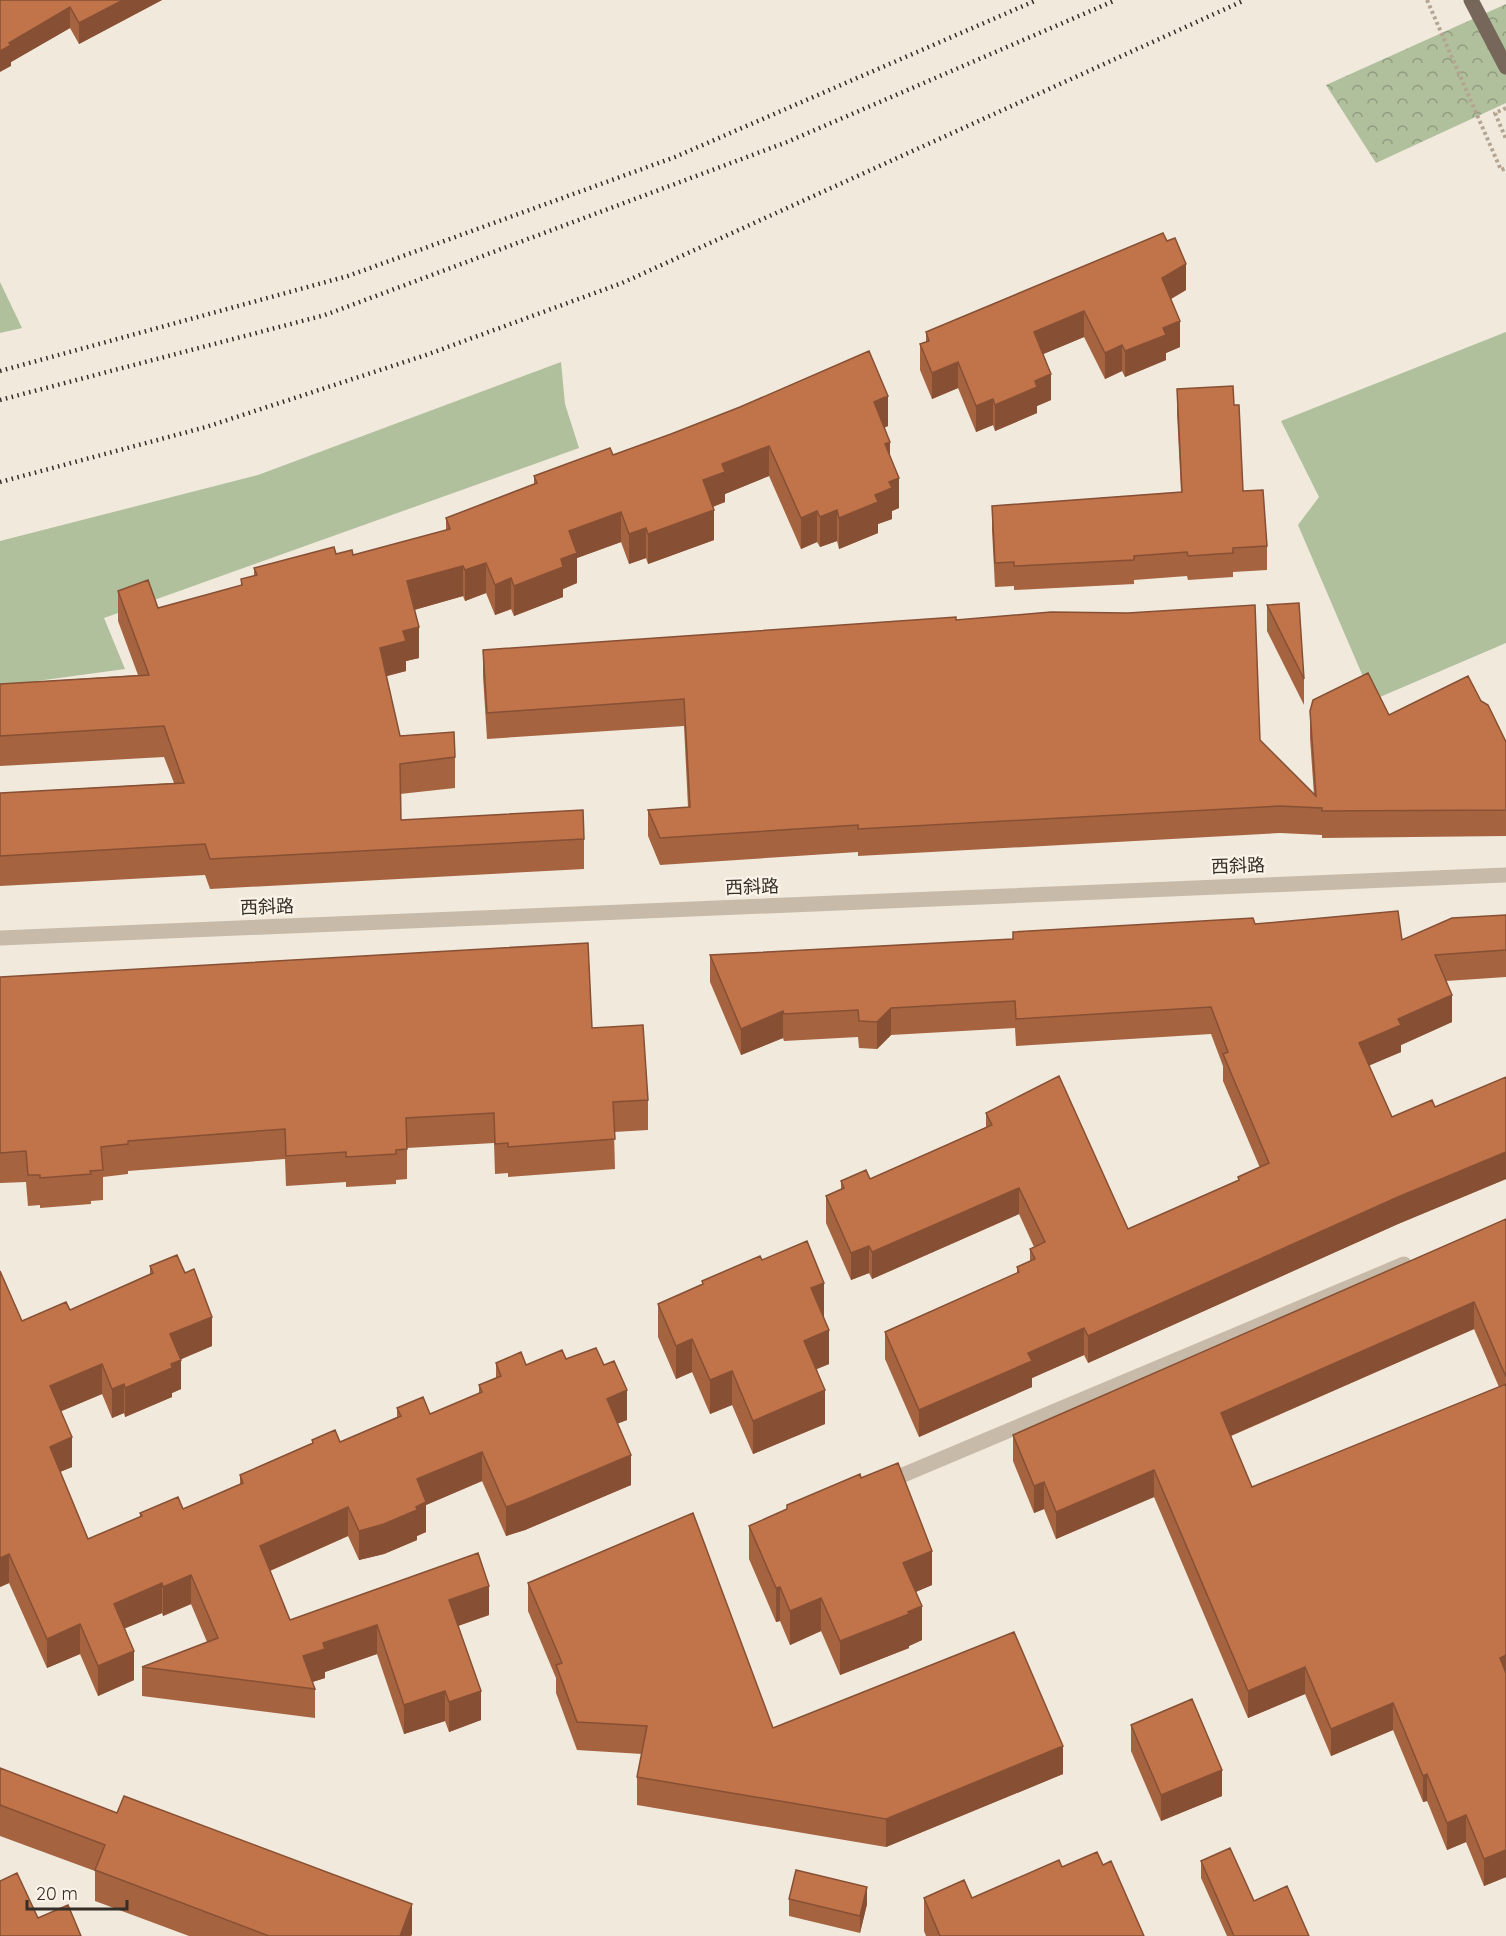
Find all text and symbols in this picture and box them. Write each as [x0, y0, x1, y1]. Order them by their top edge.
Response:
street label: 西斜路 [1211, 853, 1265, 878]
street label: 西斜路 [725, 874, 779, 899]
street label: 西斜路 [240, 894, 294, 919]
scale bar [27, 1873, 128, 1911]
text: 20 m [36, 1882, 78, 1905]

